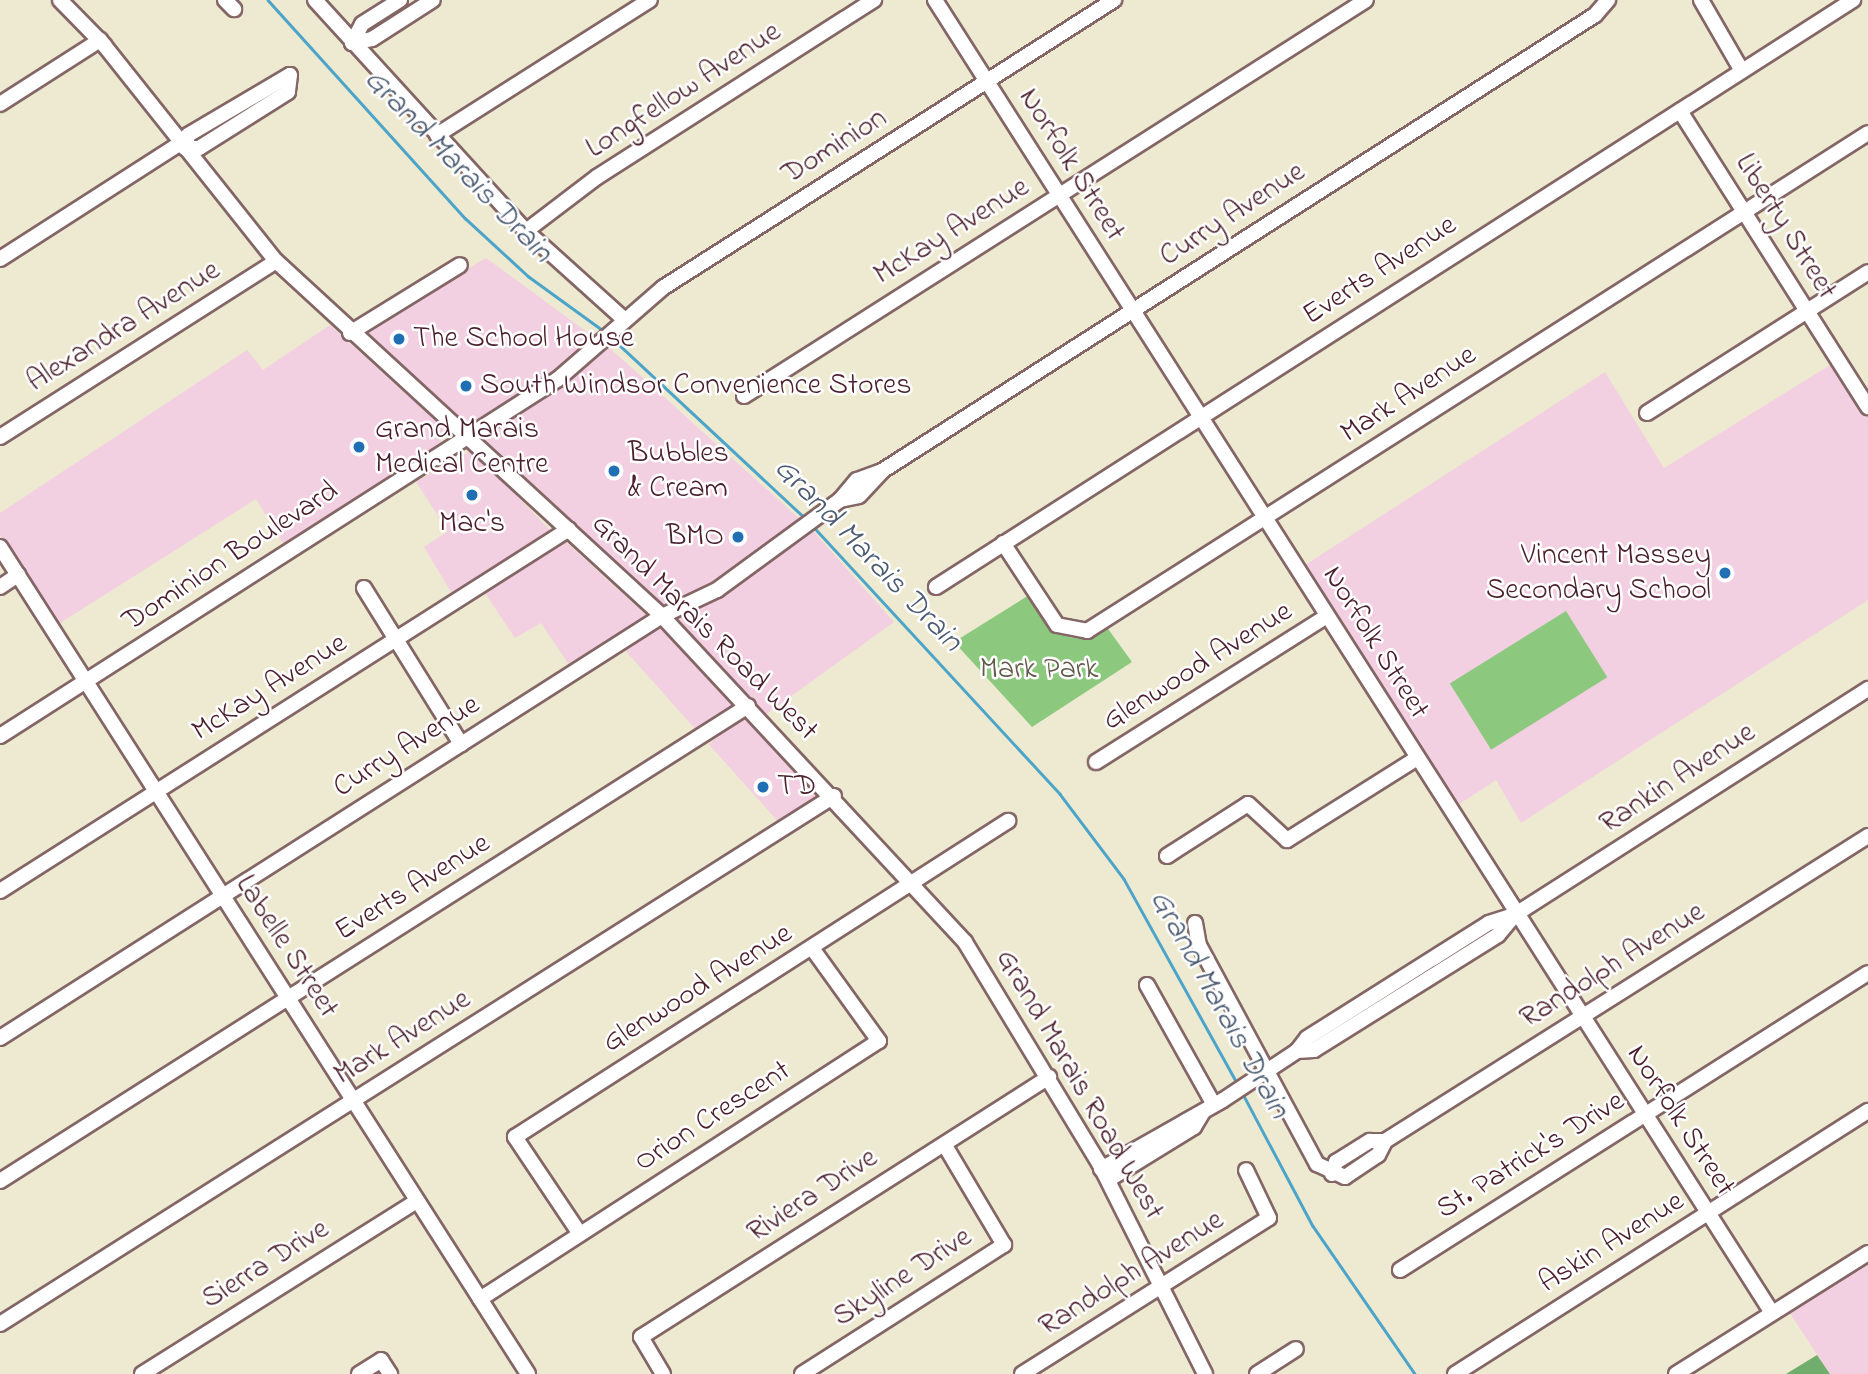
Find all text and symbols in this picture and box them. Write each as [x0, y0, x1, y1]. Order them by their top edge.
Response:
street label: Longfellow Avenue [580, 15, 788, 167]
water label: Grand Marais Drain [355, 62, 559, 272]
street label: Norfolk Street [1010, 82, 1132, 248]
street label: Dominion [776, 101, 894, 193]
street label: Liberty Street [1726, 148, 1844, 306]
street label: Curry Avenue [1154, 155, 1312, 275]
street label: McKay Avenue [868, 170, 1036, 294]
street label: Everts Avenue [1296, 208, 1464, 334]
street label: Alexandra Avenue [21, 253, 227, 401]
place label: The School House [413, 321, 634, 357]
marker: The School House [391, 331, 407, 347]
street label: Mark Avenue [1335, 338, 1483, 452]
place label: South Windsor Convenience Stores [480, 368, 912, 404]
marker: South Windsor Convenience Stores [458, 378, 474, 394]
place label: Grand Marais Medical Centre [375, 412, 548, 482]
place label: Bubbles & Cream [628, 436, 729, 506]
marker: Grand Marais Medical Centre [349, 437, 369, 457]
water label: Grand Marais Drain [765, 451, 969, 661]
marker: Bubbles & Cream [606, 463, 622, 479]
street label: Dominion Boulevard [117, 474, 345, 640]
marker: Mac's [464, 487, 480, 503]
place label: Mac's [439, 506, 505, 542]
street label: Grand Marais Road West [583, 507, 825, 749]
place label: BMO [666, 519, 724, 555]
marker: BMO [730, 529, 746, 545]
place label: Vincent Massey Secondary School [1486, 538, 1711, 608]
street label: Norfolk Street [1314, 560, 1436, 726]
marker: Vincent Massey Secondary School [1717, 565, 1733, 581]
street label: Glenwood Avenue [1097, 594, 1299, 740]
street label: McKay Avenue [186, 626, 354, 750]
park label: Mark Park [980, 652, 1098, 688]
street label: Curry Avenue [327, 688, 487, 806]
street label: Rankin Avenue [1594, 715, 1762, 843]
place label: TD [777, 769, 816, 805]
marker: TD [755, 779, 771, 795]
street label: Everts Avenue [329, 826, 497, 950]
street label: Labelle Street [226, 869, 346, 1025]
water label: Grand Marais Drain [1139, 884, 1297, 1126]
street label: Randolph Avenue [1514, 895, 1712, 1037]
street label: Glenwood Avenue [597, 916, 799, 1062]
street label: Grand Marais Road West [987, 943, 1171, 1227]
street label: Mark Avenue [328, 982, 478, 1094]
street label: Norfolk Street [1618, 1039, 1742, 1203]
street label: Orion Crescent [628, 1053, 798, 1181]
street label: St. Patrick's Drive [1431, 1084, 1631, 1228]
street label: Riviera Drive [741, 1141, 885, 1251]
street label: Askin Avenue [1533, 1184, 1691, 1302]
street label: Randolph Avenue [1033, 1203, 1231, 1345]
street label: Sierra Drive [196, 1212, 336, 1318]
street label: Skyline Drive [827, 1220, 979, 1336]

